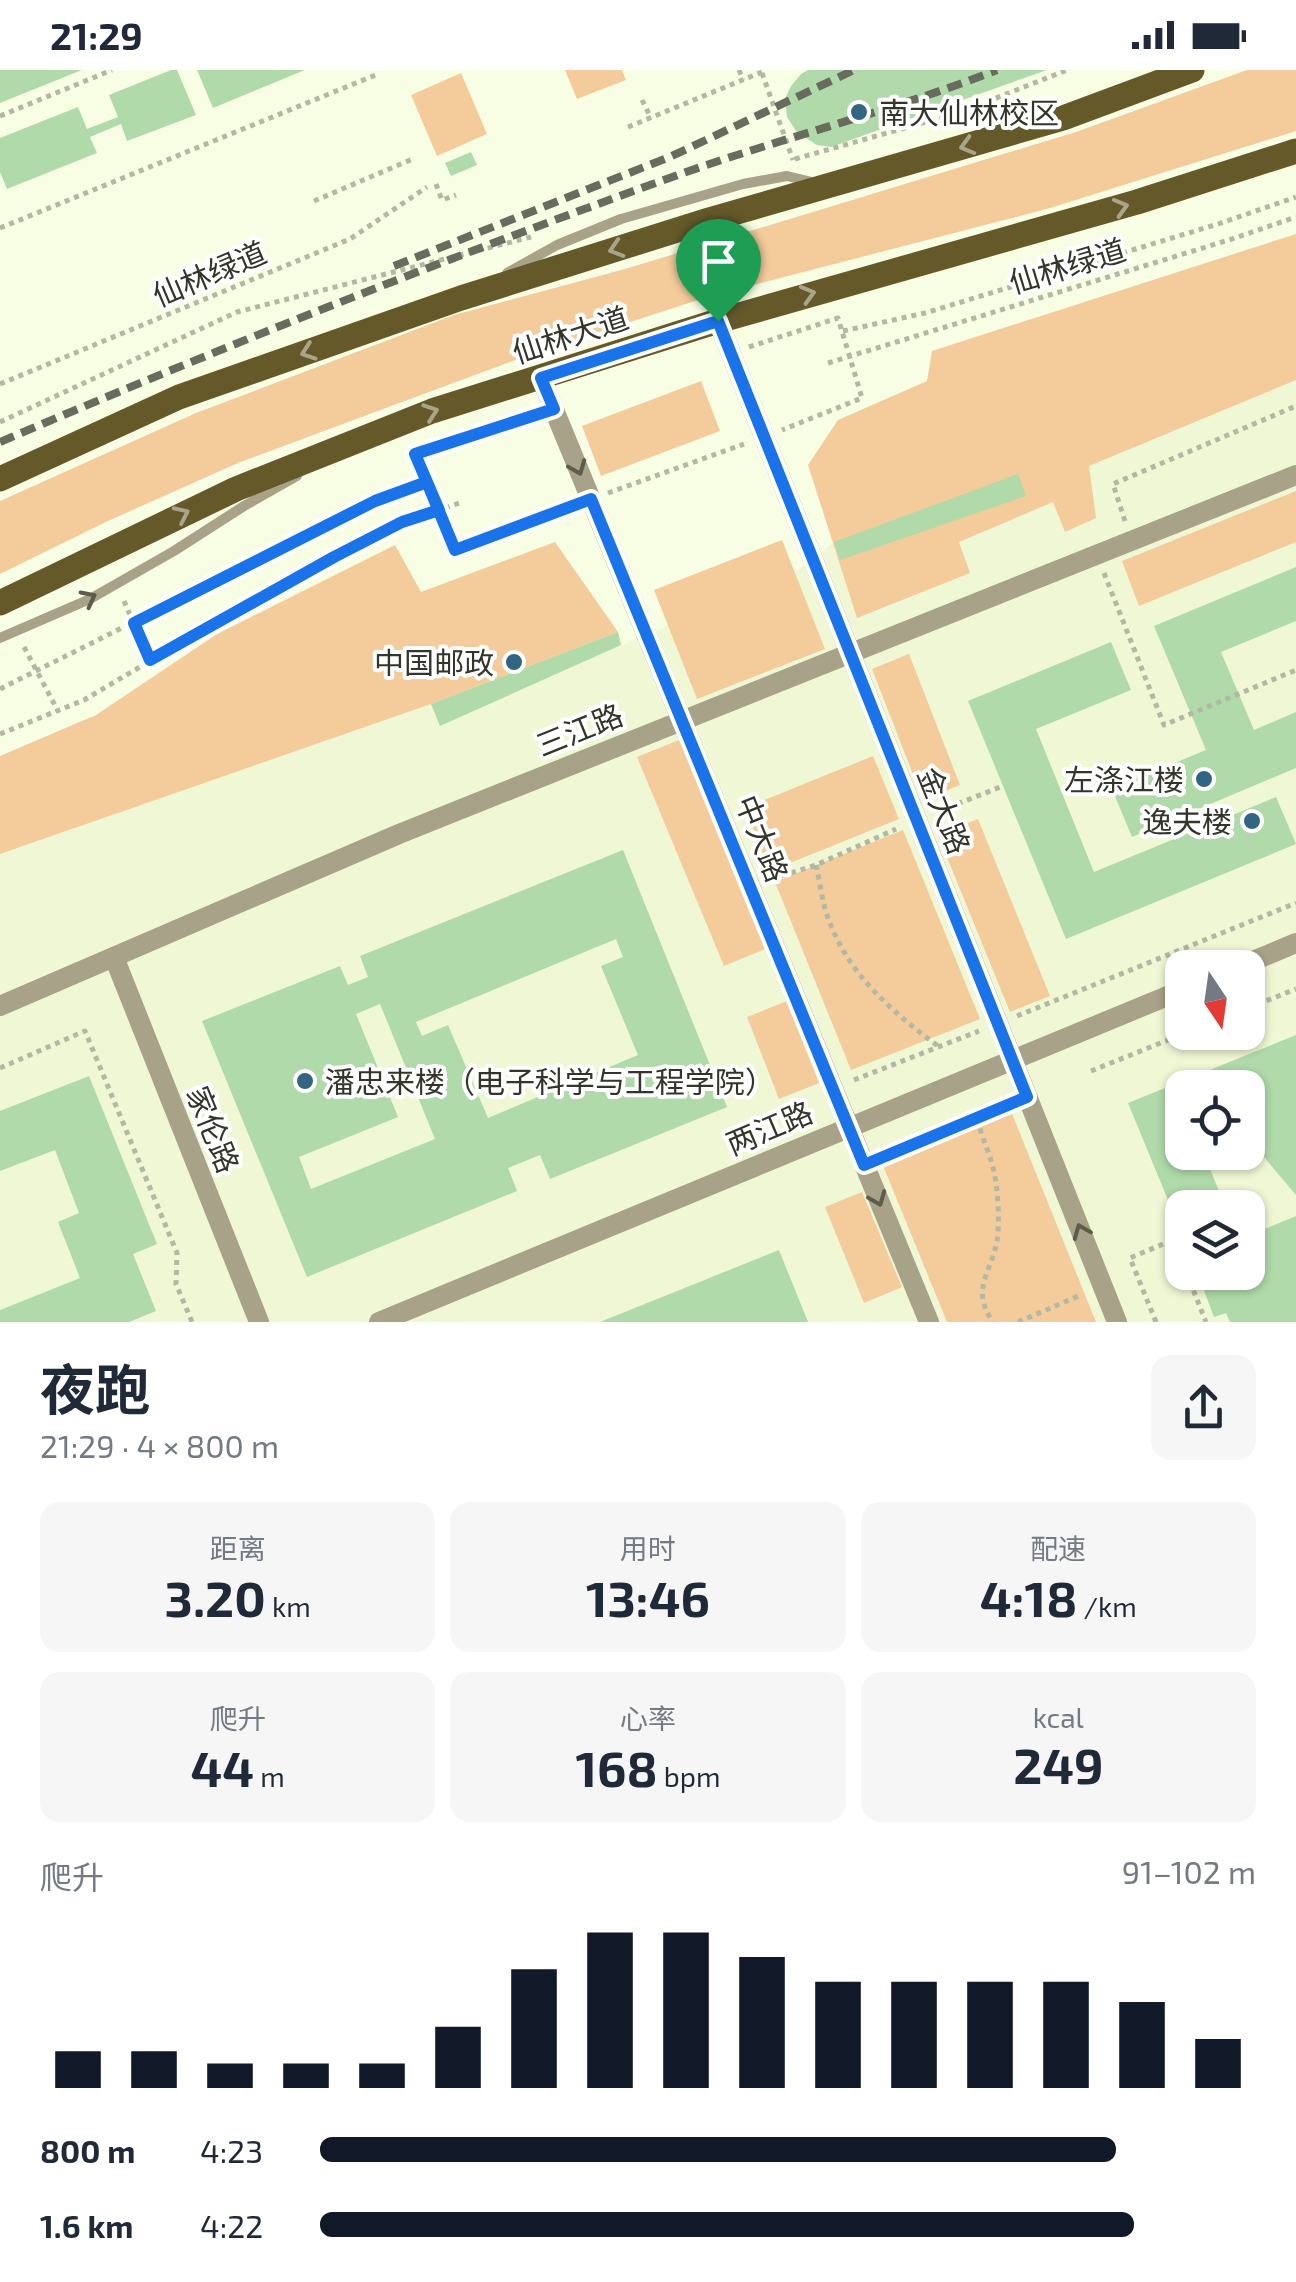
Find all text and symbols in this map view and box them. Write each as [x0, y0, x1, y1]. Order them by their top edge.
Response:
text: 21:29 [50, 12, 143, 58]
place label: 南大仙林校区 [879, 94, 1059, 130]
marker: 南大仙林校区 [848, 101, 870, 123]
one-way arrow [959, 134, 976, 155]
one-way arrow [1112, 197, 1129, 218]
pin [676, 219, 761, 322]
street label: 仙林绿道 [1004, 230, 1130, 300]
street label: 仙林绿道 [147, 233, 271, 313]
icon: arrive [691, 234, 746, 289]
one-way arrow [609, 238, 626, 258]
one-way arrow [799, 285, 816, 306]
street label: 仙林大道 [507, 298, 633, 370]
one-way arrow [300, 340, 317, 361]
one-way arrow [422, 403, 439, 424]
one-way arrow [566, 458, 586, 476]
one-way arrow [172, 507, 190, 527]
one-way arrow [79, 590, 97, 610]
place label: 中国邮政 [374, 644, 494, 680]
marker: 中国邮政 [503, 651, 525, 673]
street label: 三江路 [531, 695, 627, 763]
place label: 左涤江楼 [1064, 761, 1184, 797]
street label: 金大路 [911, 762, 979, 858]
marker: 左涤江楼 [1193, 768, 1215, 790]
street label: 中大路 [729, 790, 797, 886]
place label: 逸夫楼 [1142, 803, 1232, 839]
marker: 逸夫楼 [1241, 810, 1263, 832]
north arrow [1165, 950, 1265, 1050]
map controls [1165, 950, 1265, 1290]
place label: 潘忠来楼（电子科学与工程学院） [325, 1063, 775, 1099]
marker: 潘忠来楼（电子科学与工程学院） [294, 1070, 316, 1092]
button: locate [1165, 1070, 1265, 1170]
street label: 家伦路 [180, 1081, 248, 1177]
street label: 两江路 [721, 1093, 817, 1161]
one-way arrow [867, 1190, 887, 1207]
button: layers [1165, 1190, 1265, 1290]
one-way arrow [1072, 1224, 1092, 1241]
text: 夜跑 [40, 1355, 150, 1421]
button: share [1151, 1355, 1256, 1460]
text: 21:29 · 4 × 800 m [40, 1426, 279, 1464]
text: 距离 [210, 1531, 266, 1565]
text: 用时 [620, 1531, 676, 1565]
text: 配速 [1030, 1531, 1086, 1565]
text: 3.20 [165, 1567, 266, 1627]
text: 13:46 [586, 1567, 710, 1627]
text: 4:18 [980, 1567, 1077, 1627]
text: km [266, 1589, 311, 1623]
text: /km [1077, 1589, 1137, 1623]
text: kcal [1033, 1700, 1084, 1734]
text: 爬升 [210, 1701, 266, 1735]
text: 心率 [620, 1701, 676, 1735]
text: 249 [1013, 1734, 1104, 1794]
text: 44 [190, 1737, 254, 1797]
text: 168 [575, 1737, 658, 1797]
text: m [254, 1759, 285, 1793]
text: bpm [658, 1759, 721, 1793]
text: 91–102 m [1122, 1852, 1256, 1890]
text: 爬升 [40, 1857, 104, 1895]
text: 800 m [40, 2131, 135, 2169]
text: 4:23 [200, 2131, 263, 2169]
text: 1.6 km [40, 2206, 134, 2244]
text: 4:22 [200, 2206, 263, 2244]

